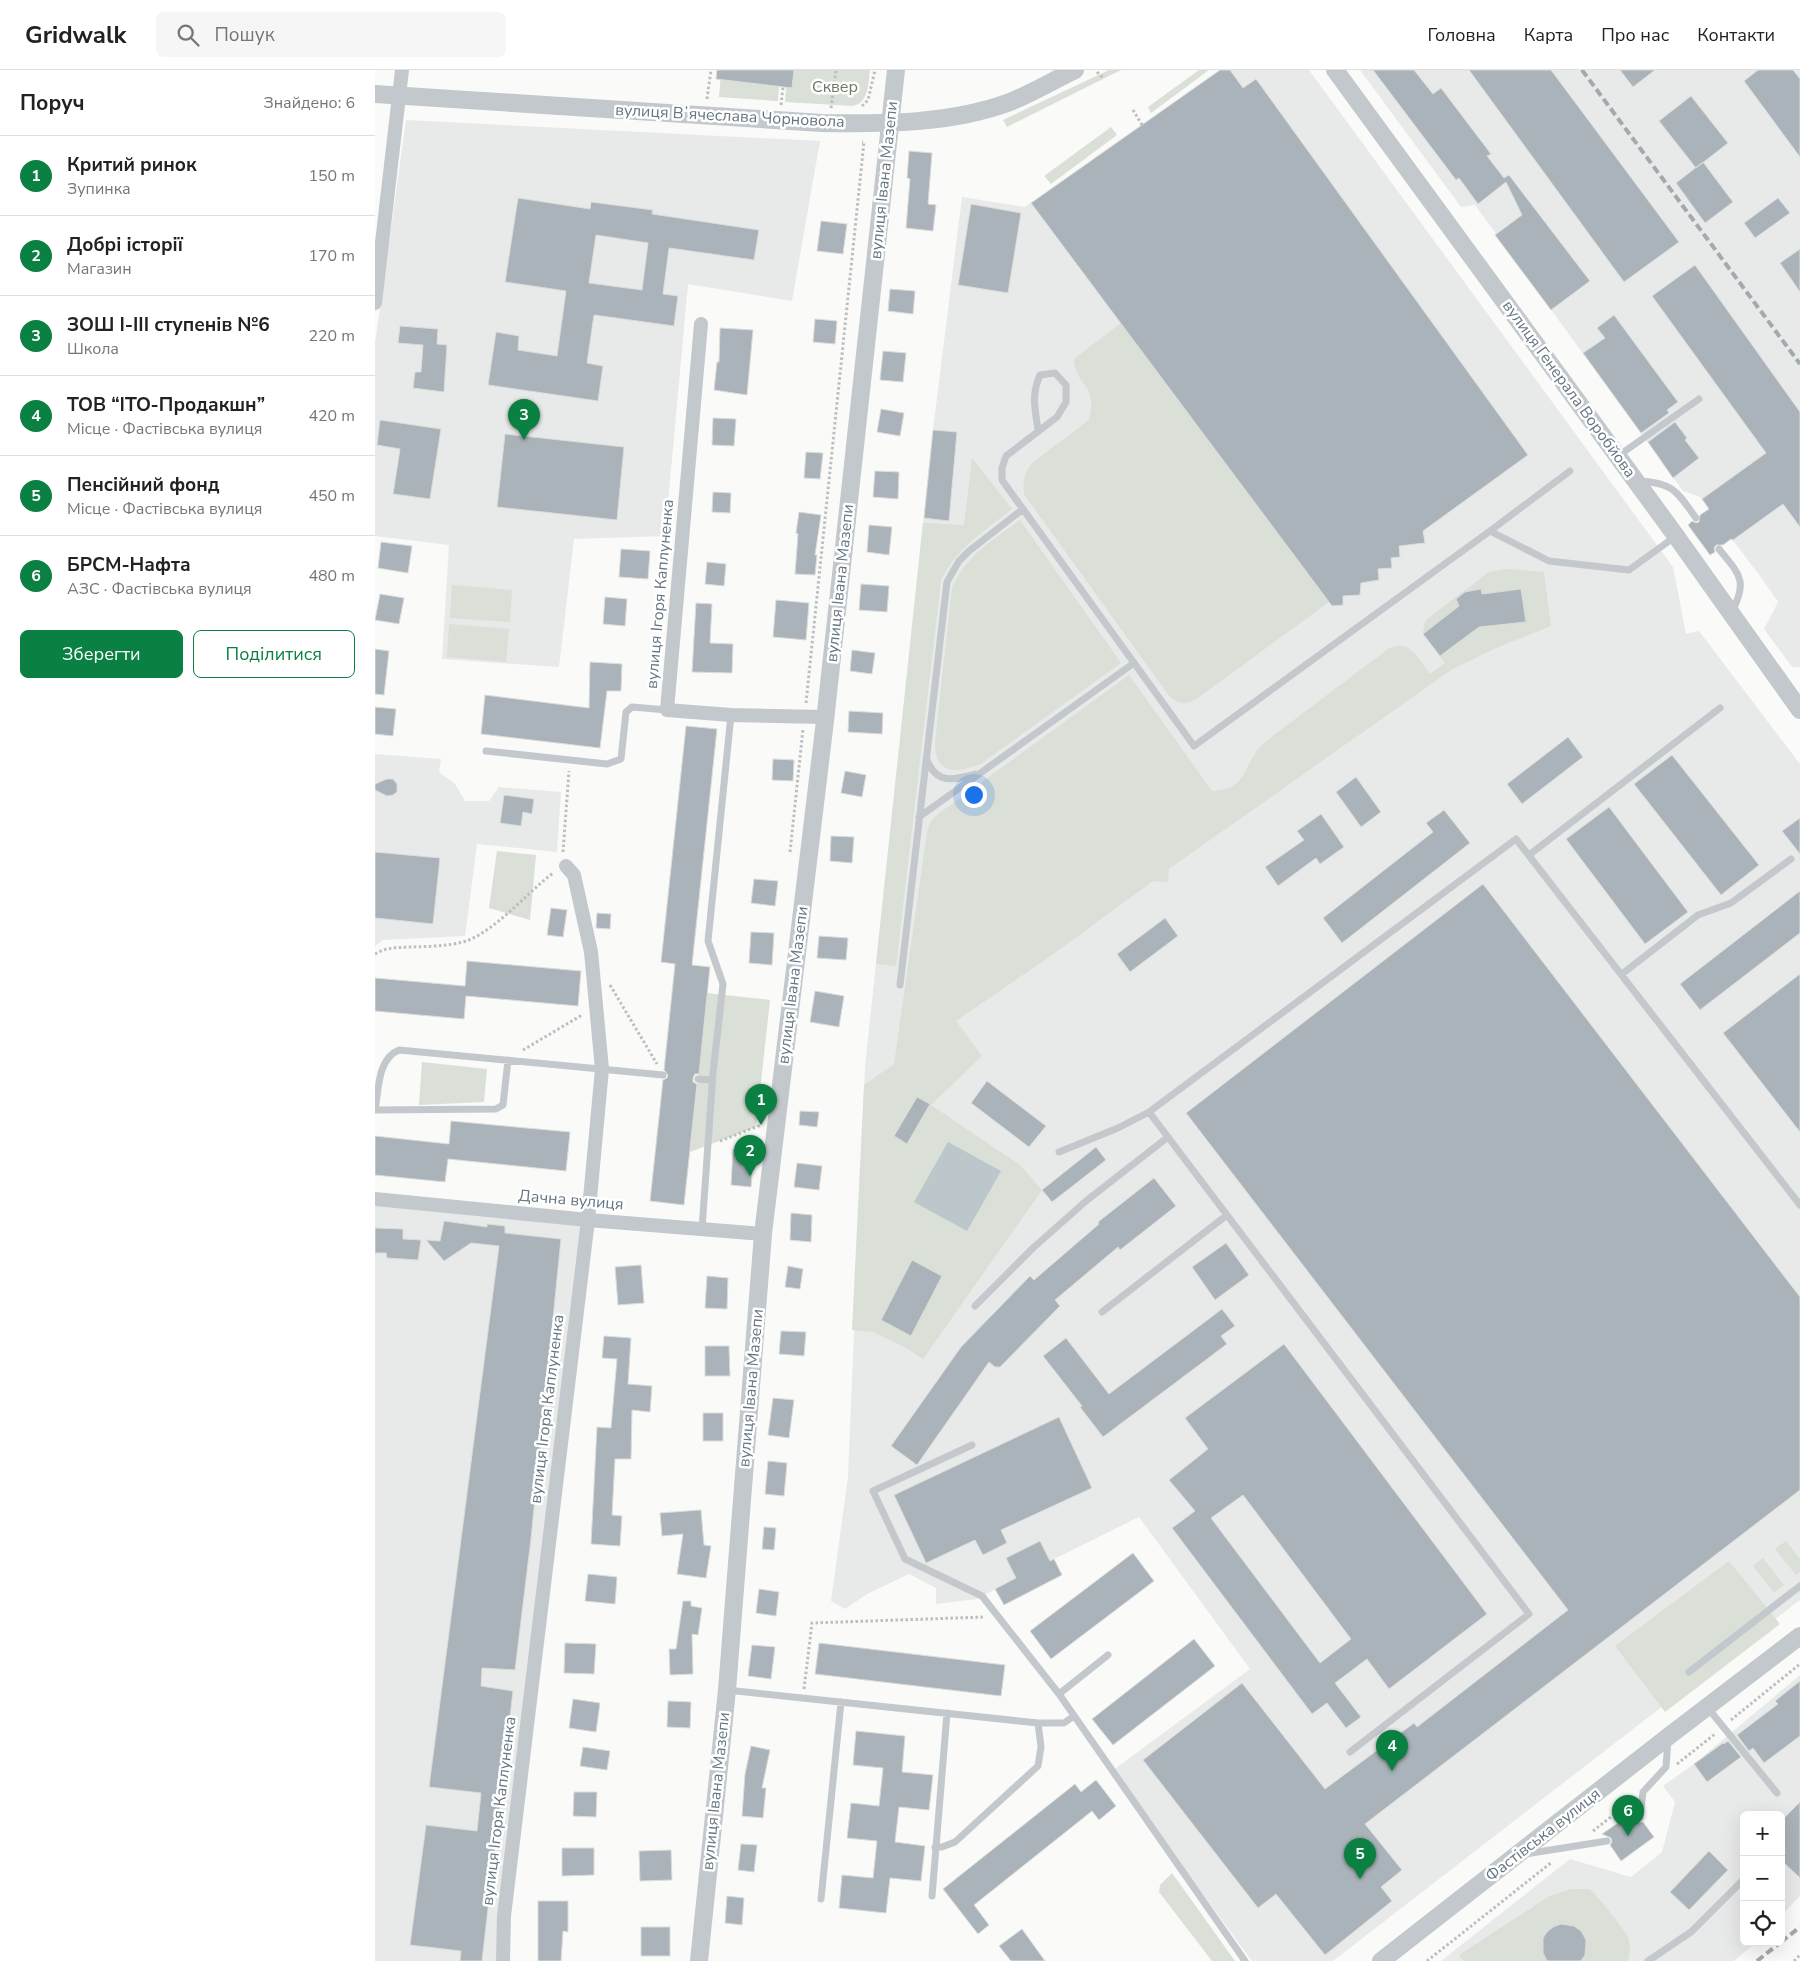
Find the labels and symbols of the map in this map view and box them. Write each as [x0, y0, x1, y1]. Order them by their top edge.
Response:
park label: Сквер [812, 76, 858, 98]
street label: вулиця Вʼячеслава Чорновола [615, 99, 845, 133]
street label: вулиця Івана Мазепи [865, 100, 903, 260]
street label: вулиця Генерала Воробйова [1497, 296, 1641, 482]
pin: 3 [508, 399, 540, 440]
street label: вулиця Ігоря Каплуненка [641, 498, 679, 690]
street label: вулиця Івана Мазепи [821, 503, 859, 663]
your location [961, 782, 987, 808]
street label: вулиця Івана Мазепи [772, 905, 814, 1065]
pin: 1 [745, 1084, 777, 1125]
pin: 2 [734, 1135, 766, 1176]
street label: Дачна вулиця [518, 1184, 624, 1216]
street label: вулиця Івана Мазепи [733, 1308, 769, 1468]
street label: вулиця Ігоря Каплуненка [524, 1313, 570, 1505]
street label: вулиця Івана Мазепи [697, 1711, 735, 1871]
street label: вулиця Ігоря Каплуненка [476, 1715, 522, 1907]
pin: 4 [1376, 1730, 1408, 1771]
street label: Фастівська вулиця [1481, 1783, 1605, 1887]
pin: 6 [1612, 1795, 1644, 1836]
pin: 5 [1344, 1838, 1376, 1879]

